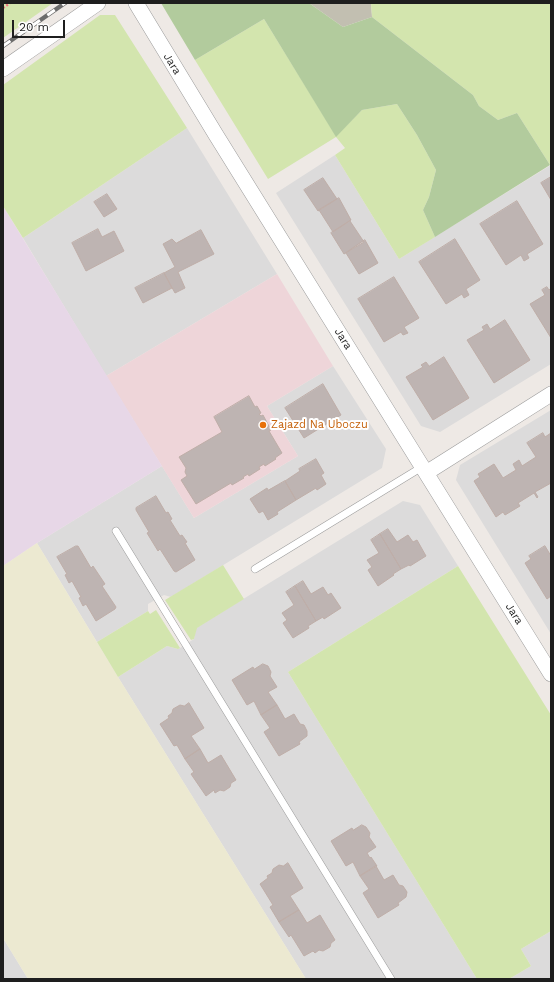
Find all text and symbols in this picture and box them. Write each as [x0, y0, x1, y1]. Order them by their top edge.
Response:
scale bar [14, 12, 67, 38]
text: 20 m [19, 20, 49, 34]
street label: Jara [160, 51, 184, 77]
street label: Jara [331, 326, 355, 352]
place label: Zajazd Na Uboczu [271, 418, 368, 432]
marker: Zajazd Na Uboczu [258, 420, 268, 430]
street label: Jara [502, 601, 526, 627]

